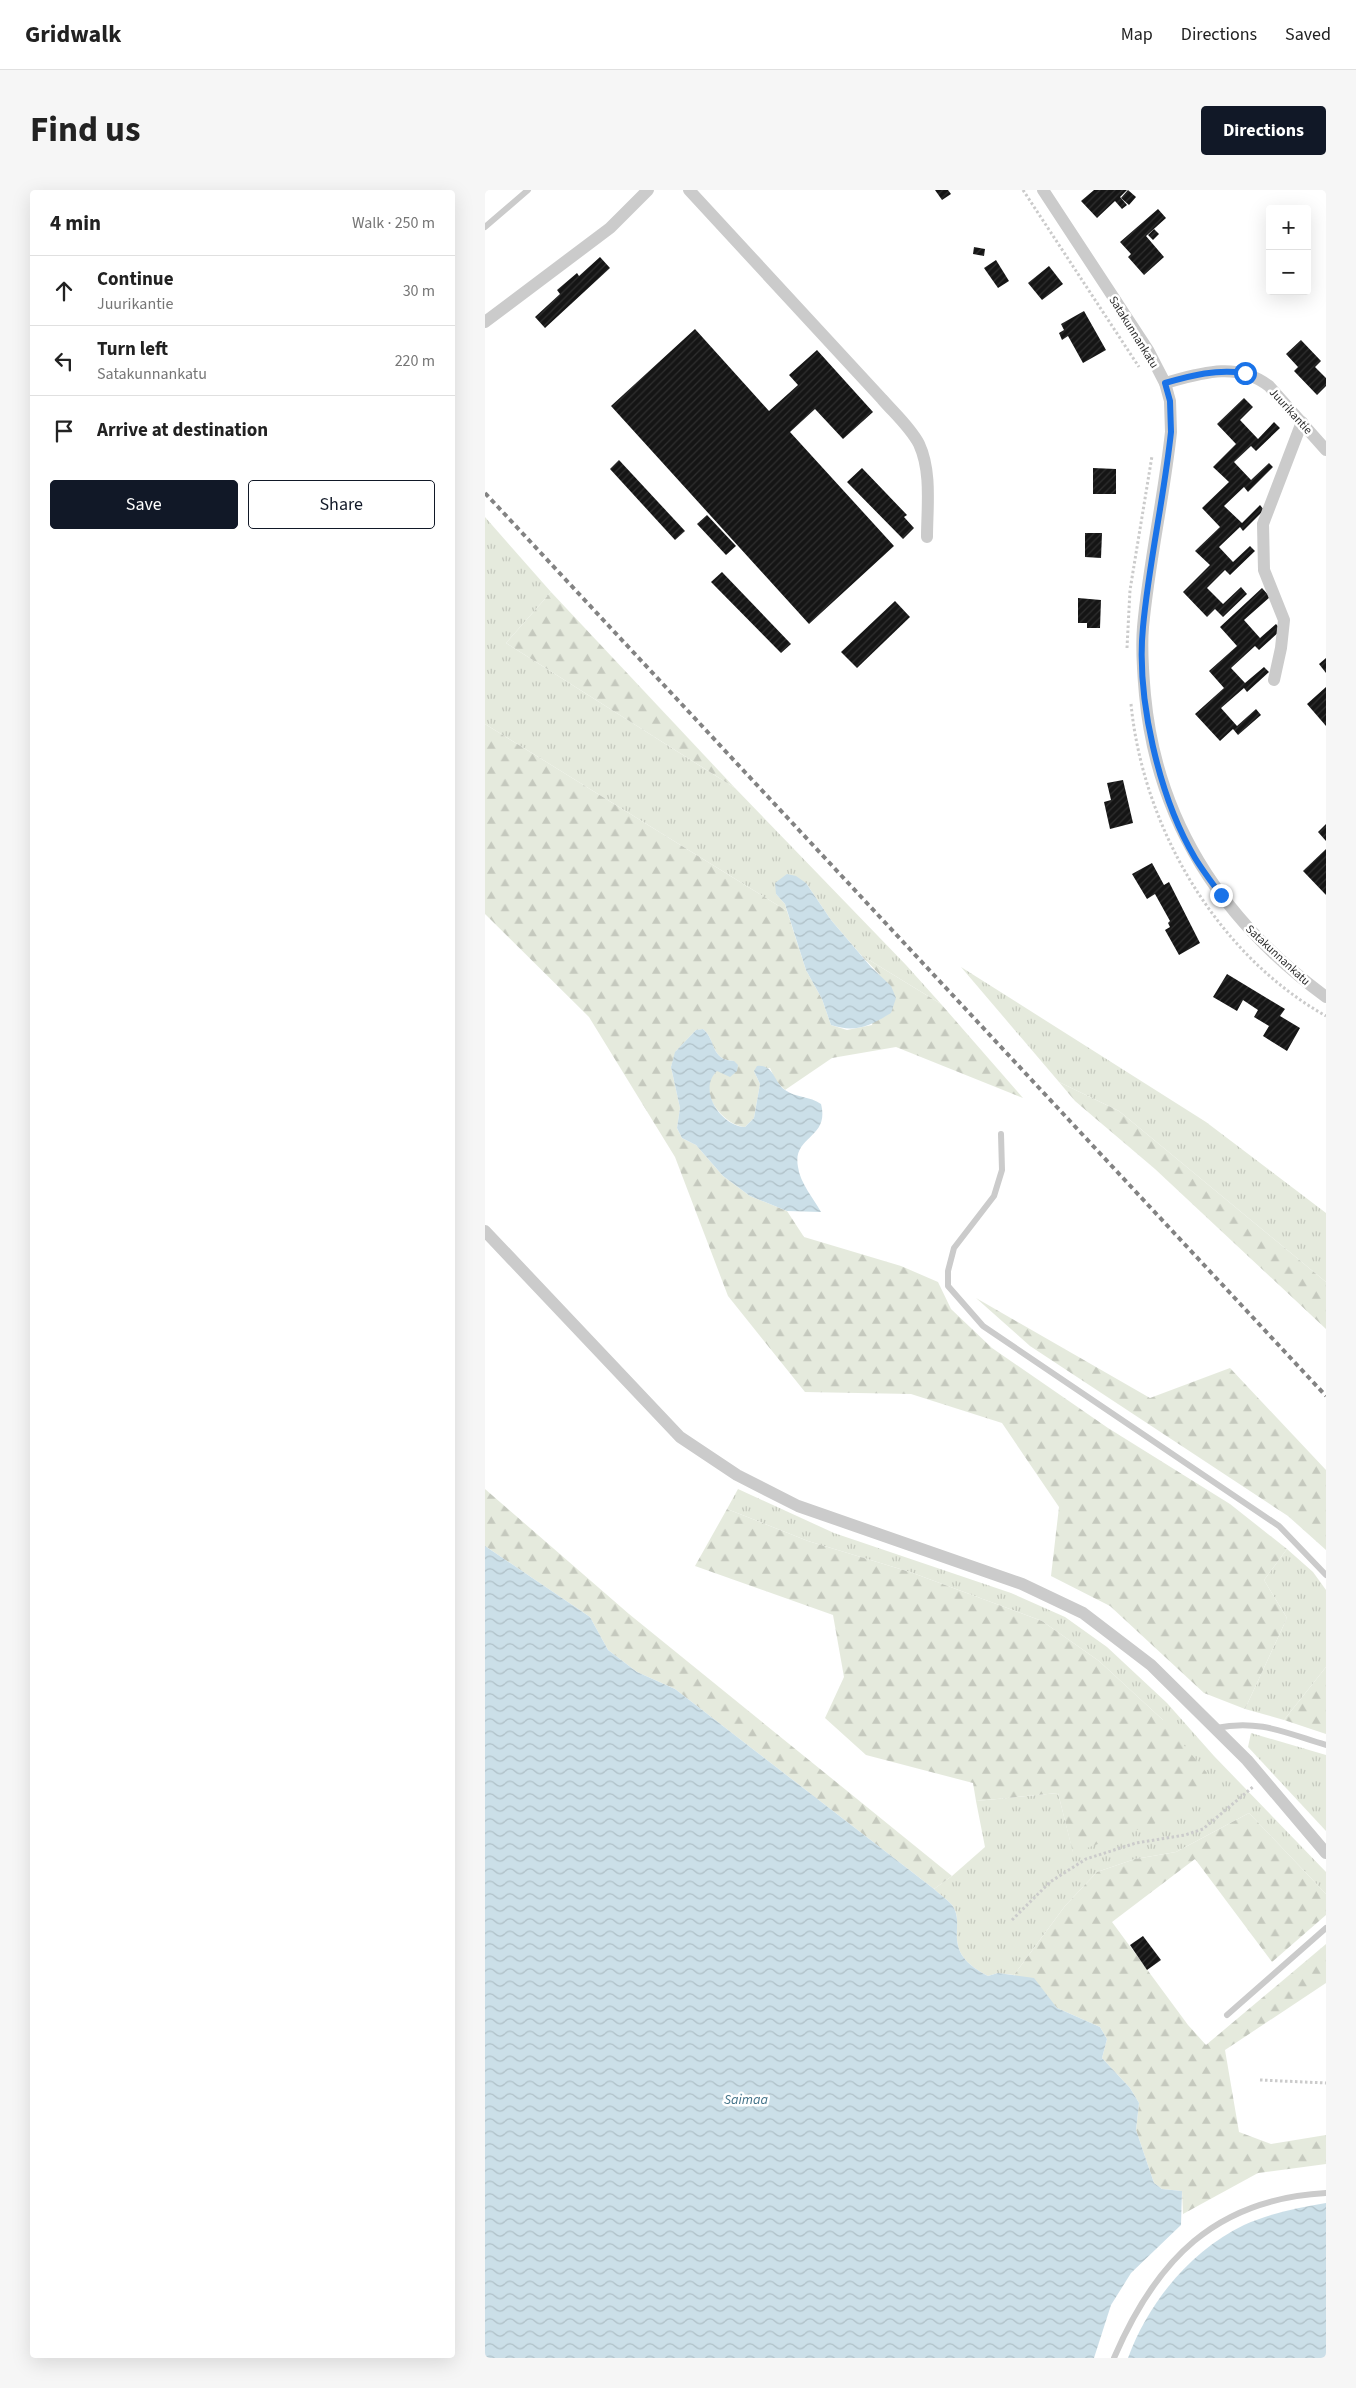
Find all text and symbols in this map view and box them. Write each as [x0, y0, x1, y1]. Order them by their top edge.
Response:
text: Gridwalk [25, 17, 121, 52]
text: Map [1121, 22, 1153, 47]
text: Directions [1181, 22, 1257, 47]
text: Saved [1285, 22, 1331, 47]
text: Find us [30, 105, 140, 155]
button: Directions [1201, 106, 1326, 155]
map controls [1266, 205, 1311, 295]
button: + [1266, 205, 1311, 250]
text: 4 min [50, 208, 101, 238]
text: Walk · 250 m [352, 212, 435, 234]
button: − [1266, 250, 1311, 295]
text: Continue [97, 266, 174, 293]
icon: ahead [50, 277, 78, 305]
text: 30 m [403, 280, 435, 302]
text: Juurikantie [97, 293, 173, 315]
street label: Satakunnankatu [1105, 293, 1163, 372]
text: Turn left [97, 336, 168, 363]
icon: left [50, 347, 78, 375]
text: 220 m [395, 350, 435, 372]
route start [1234, 362, 1257, 385]
text: Satakunnankatu [97, 363, 207, 385]
street label: Juurikantie [1265, 384, 1316, 438]
icon: arrive [50, 417, 78, 445]
text: Arrive at destination [97, 417, 268, 444]
button: Save [50, 480, 238, 529]
button: Share [248, 480, 435, 529]
route end [1210, 884, 1233, 907]
street label: Satakunnankatu [1242, 921, 1314, 990]
water label: Saimaa [724, 2090, 769, 2110]

